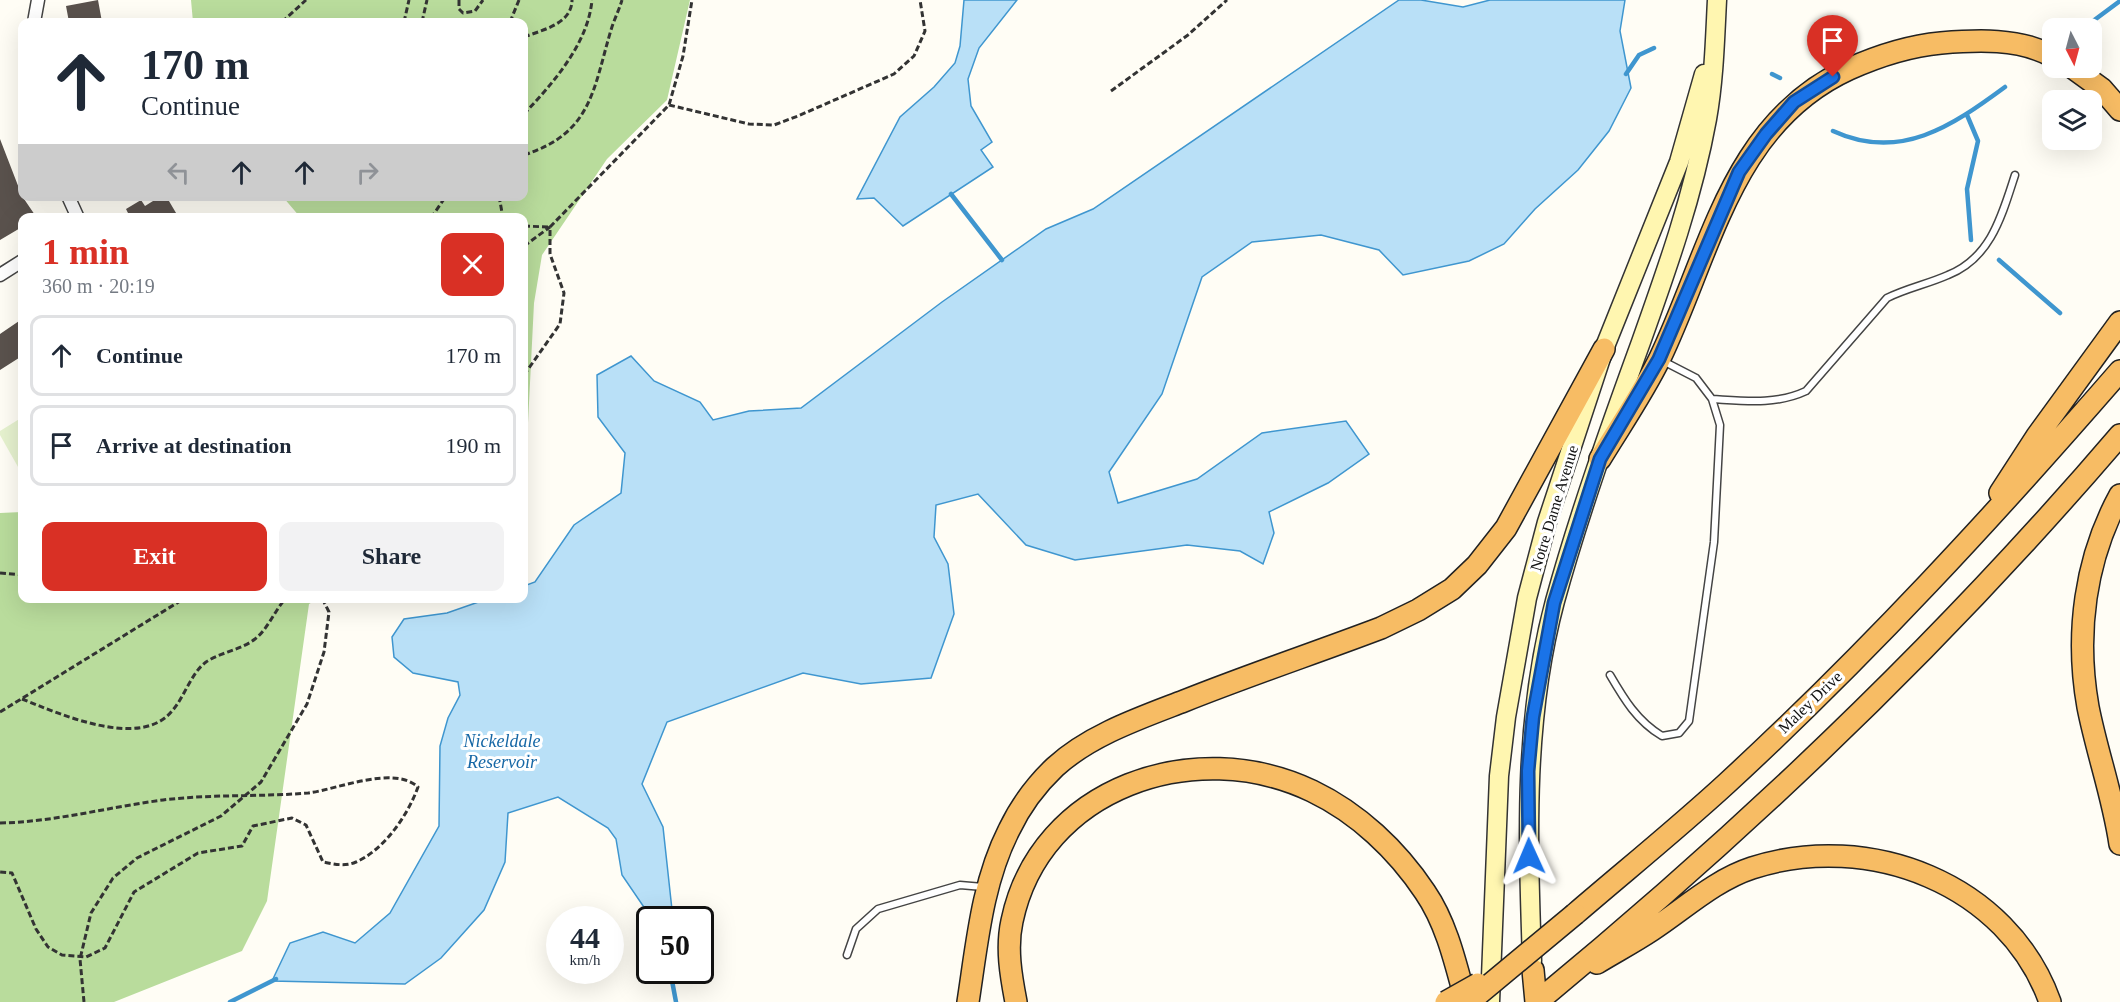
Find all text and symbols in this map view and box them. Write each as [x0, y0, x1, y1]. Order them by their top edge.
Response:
pin [1807, 15, 1858, 77]
north arrow [2042, 18, 2102, 78]
map controls [2042, 18, 2102, 150]
icon: arrive [1816, 24, 1849, 57]
icon: ahead [42, 42, 120, 120]
text: 170 m [141, 42, 250, 88]
button: layers [2042, 90, 2102, 150]
text: Continue [141, 91, 240, 121]
icon: left [162, 156, 195, 189]
icon: ahead [225, 156, 258, 189]
icon: ahead [288, 156, 321, 189]
icon: right [351, 156, 384, 189]
text: 1 min [42, 232, 129, 272]
button: close [441, 233, 504, 296]
text: 360 m · 20:19 [42, 275, 155, 297]
icon: ahead [45, 339, 78, 372]
text: Continue [96, 343, 183, 368]
text: 170 m [445, 343, 501, 368]
icon: arrive [45, 429, 78, 462]
text: Arrive at destination [96, 433, 292, 458]
text: 190 m [445, 433, 501, 458]
street label: Notre Dame Avenue [1527, 443, 1581, 573]
button: Exit [42, 522, 267, 591]
button: Share [279, 522, 504, 591]
street label: Maley Drive [1775, 668, 1846, 737]
water label: Nickeldale Reservoir [463, 731, 540, 772]
position arrow [1497, 824, 1561, 888]
speed limit sign: 50 [636, 906, 714, 984]
text: 44 [570, 921, 600, 954]
text: km/h [570, 952, 600, 968]

